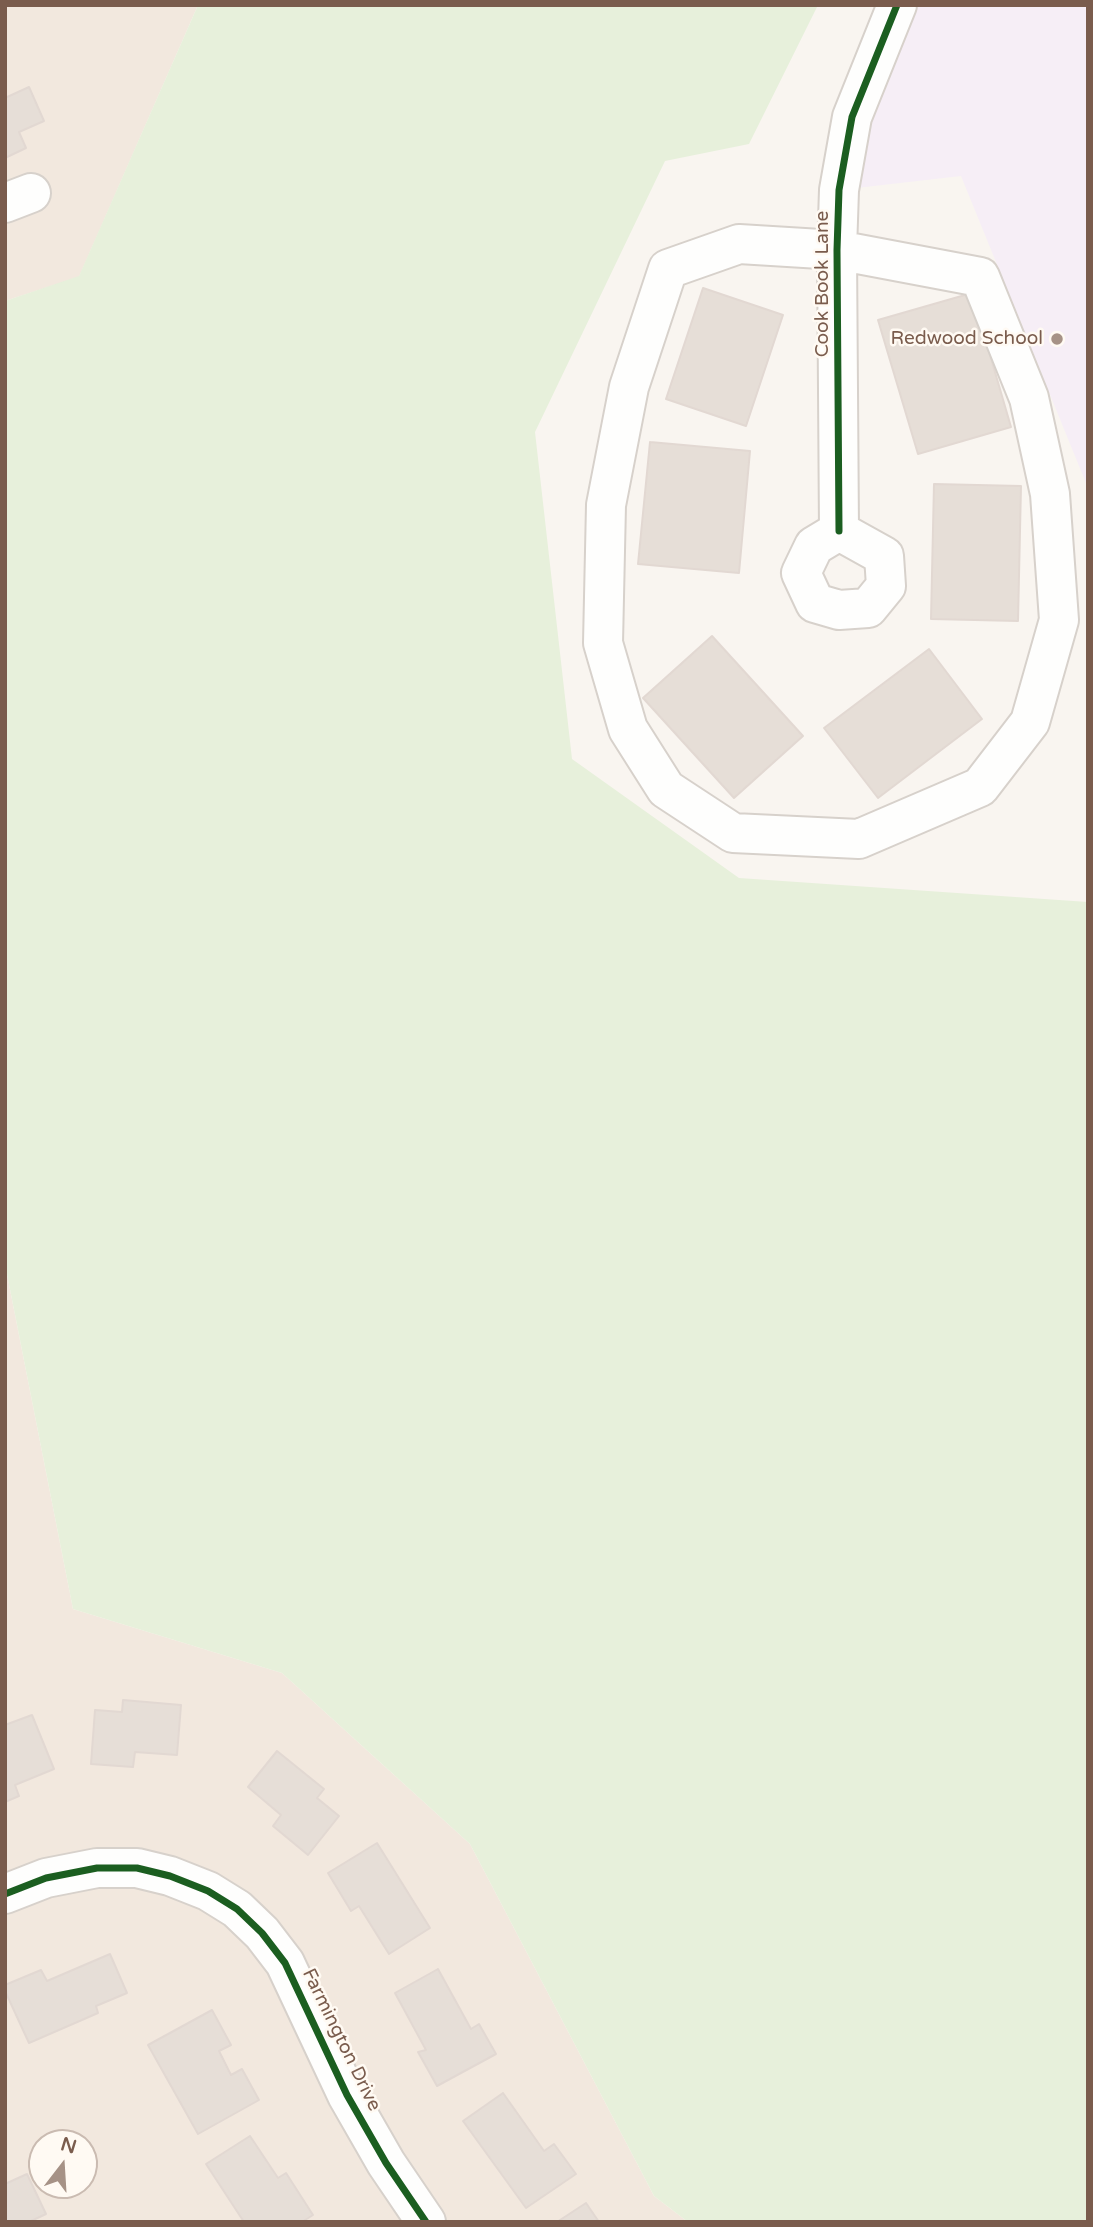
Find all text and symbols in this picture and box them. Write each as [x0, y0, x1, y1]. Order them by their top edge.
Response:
street label: Cook Book Lane [812, 211, 834, 357]
place label: Redwood School [891, 328, 1043, 350]
marker: Redwood School [1049, 331, 1065, 347]
street label: Farmington Drive [297, 1965, 385, 2115]
north arrow [28, 2129, 98, 2199]
text: N [58, 2133, 79, 2159]

